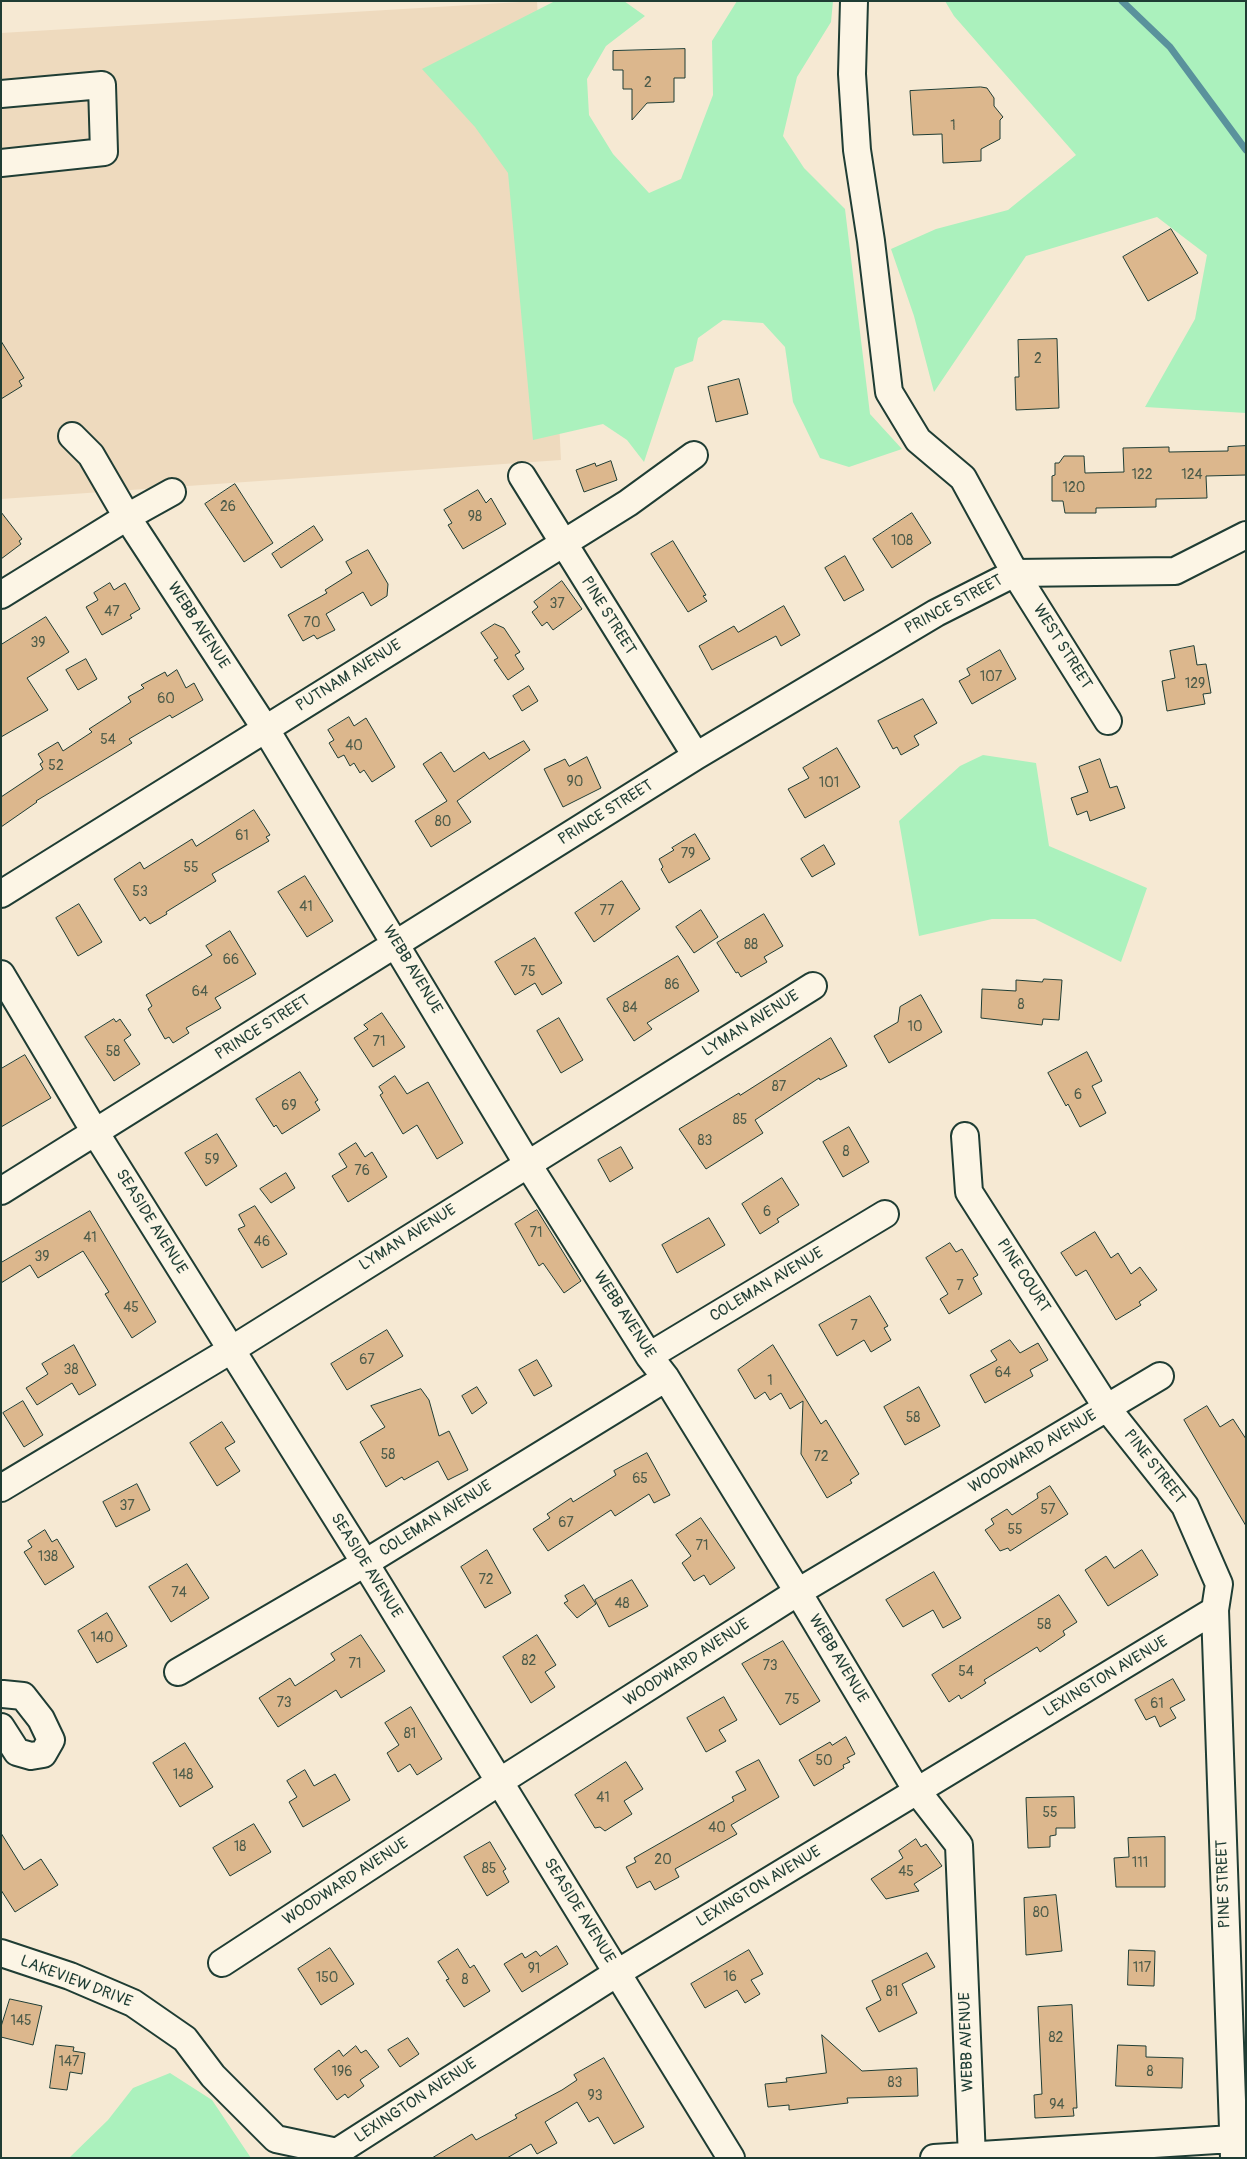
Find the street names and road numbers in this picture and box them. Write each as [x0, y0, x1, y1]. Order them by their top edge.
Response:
street label: PRINCE STREET [902, 571, 1006, 639]
street label: PINE STREET [576, 573, 640, 659]
street label: WEBB AVENUE [163, 579, 233, 673]
street label: WEST STREET [1028, 601, 1096, 693]
street label: PUTNAM AVENUE [293, 636, 405, 716]
street label: PRINCE STREET [555, 776, 657, 850]
street label: WEBB AVENUE [378, 922, 446, 1018]
street label: LYMAN AVENUE [699, 987, 803, 1061]
street label: PRINCE STREET [212, 991, 314, 1065]
street label: SEASIDE AVENUE [111, 1166, 191, 1278]
street label: LYMAN AVENUE [356, 1201, 460, 1275]
street label: PINE COURT [992, 1236, 1054, 1316]
street label: COLEMAN AVENUE [707, 1244, 827, 1326]
street label: WEBB AVENUE [589, 1268, 659, 1362]
street label: WOODWARD AVENUE [965, 1406, 1101, 1498]
street label: PINE STREET [1119, 1426, 1189, 1508]
street label: COLEMAN AVENUE [376, 1477, 496, 1561]
street label: SEASIDE AVENUE [326, 1510, 406, 1622]
street label: WEBB AVENUE [804, 1611, 872, 1707]
street label: WOODWARD AVENUE [620, 1615, 754, 1711]
street label: LEXINGTON AVENUE [1040, 1632, 1172, 1722]
street label: WOODWARD AVENUE [279, 1834, 413, 1930]
street label: PINE STREET [1213, 1839, 1235, 1929]
street label: LEXINGTON AVENUE [693, 1842, 825, 1932]
street label: SEASIDE AVENUE [539, 1855, 619, 1967]
street label: LAKEVIEW DRIVE [17, 1952, 135, 2012]
street label: WEBB AVENUE [956, 1992, 978, 2092]
street label: LEXINGTON AVENUE [351, 2054, 481, 2148]

